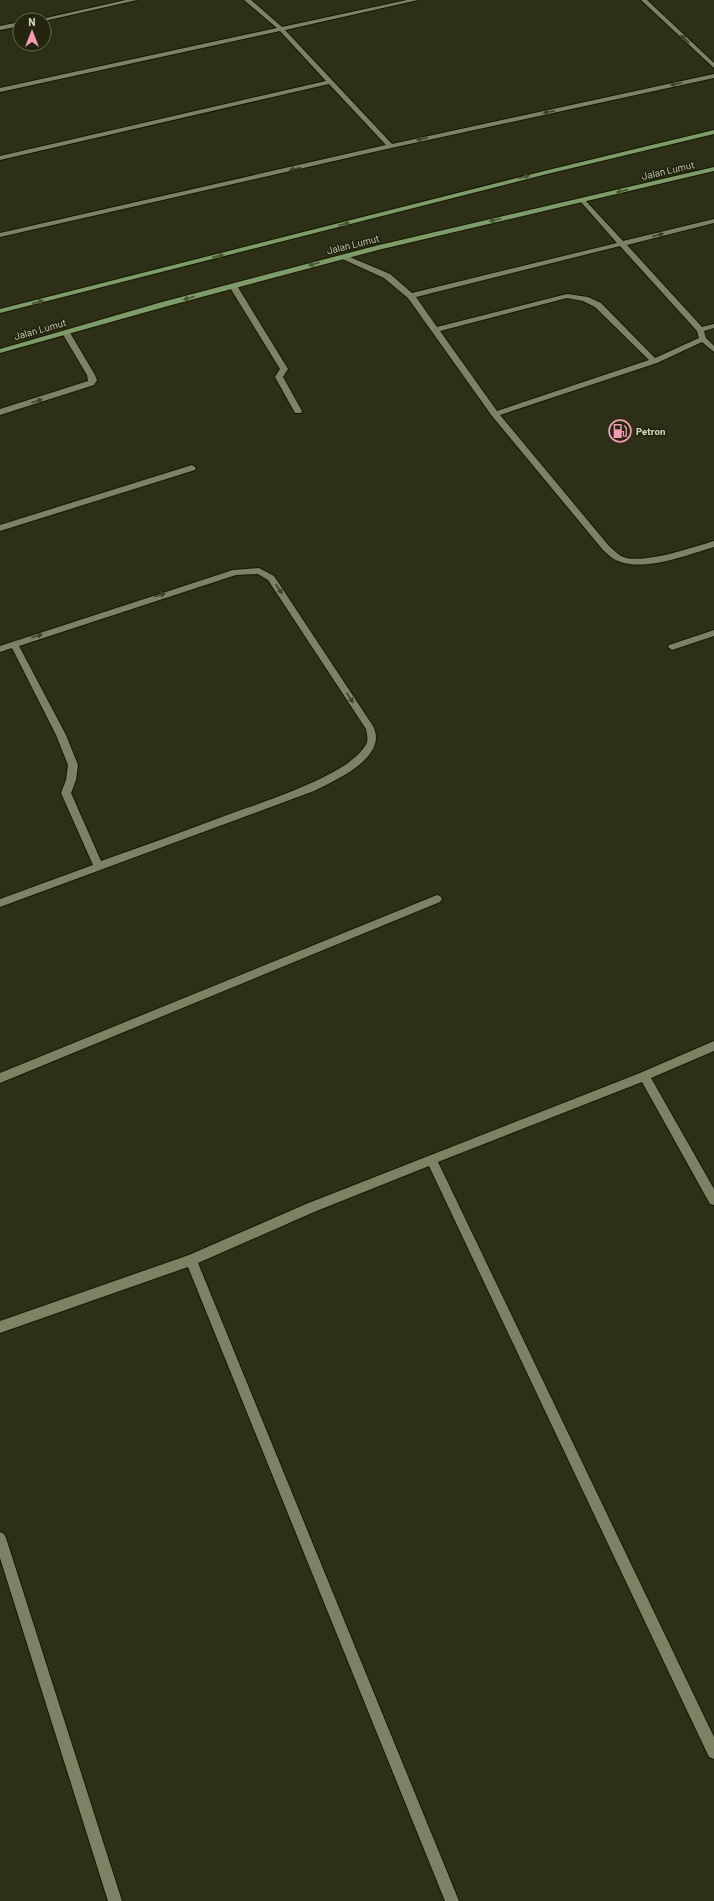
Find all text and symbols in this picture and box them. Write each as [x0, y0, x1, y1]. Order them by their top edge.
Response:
north arrow [12, 12, 52, 52]
text: N [28, 15, 36, 28]
one-way arrow [680, 35, 691, 44]
one-way arrow [670, 81, 682, 87]
one-way arrow [543, 109, 555, 115]
one-way arrow [416, 137, 428, 143]
street label: Jalan Lumut [640, 158, 696, 182]
one-way arrow [289, 166, 301, 172]
one-way arrow [518, 174, 530, 180]
one-way arrow [615, 189, 628, 195]
one-way arrow [489, 218, 501, 224]
one-way arrow [338, 220, 350, 226]
one-way arrow [652, 231, 664, 237]
street label: Jalan Lumut [325, 232, 381, 256]
one-way arrow [212, 252, 224, 258]
one-way arrow [308, 261, 320, 267]
one-way arrow [182, 295, 194, 301]
one-way arrow [32, 299, 44, 305]
street label: Jalan Lumut [12, 316, 68, 342]
one-way arrow [32, 397, 44, 403]
fuel station icon: Petron [607, 418, 633, 444]
place label: Petron [636, 425, 666, 437]
one-way arrow [275, 584, 283, 595]
one-way arrow [155, 592, 167, 598]
one-way arrow [31, 633, 43, 639]
one-way arrow [346, 693, 354, 703]

